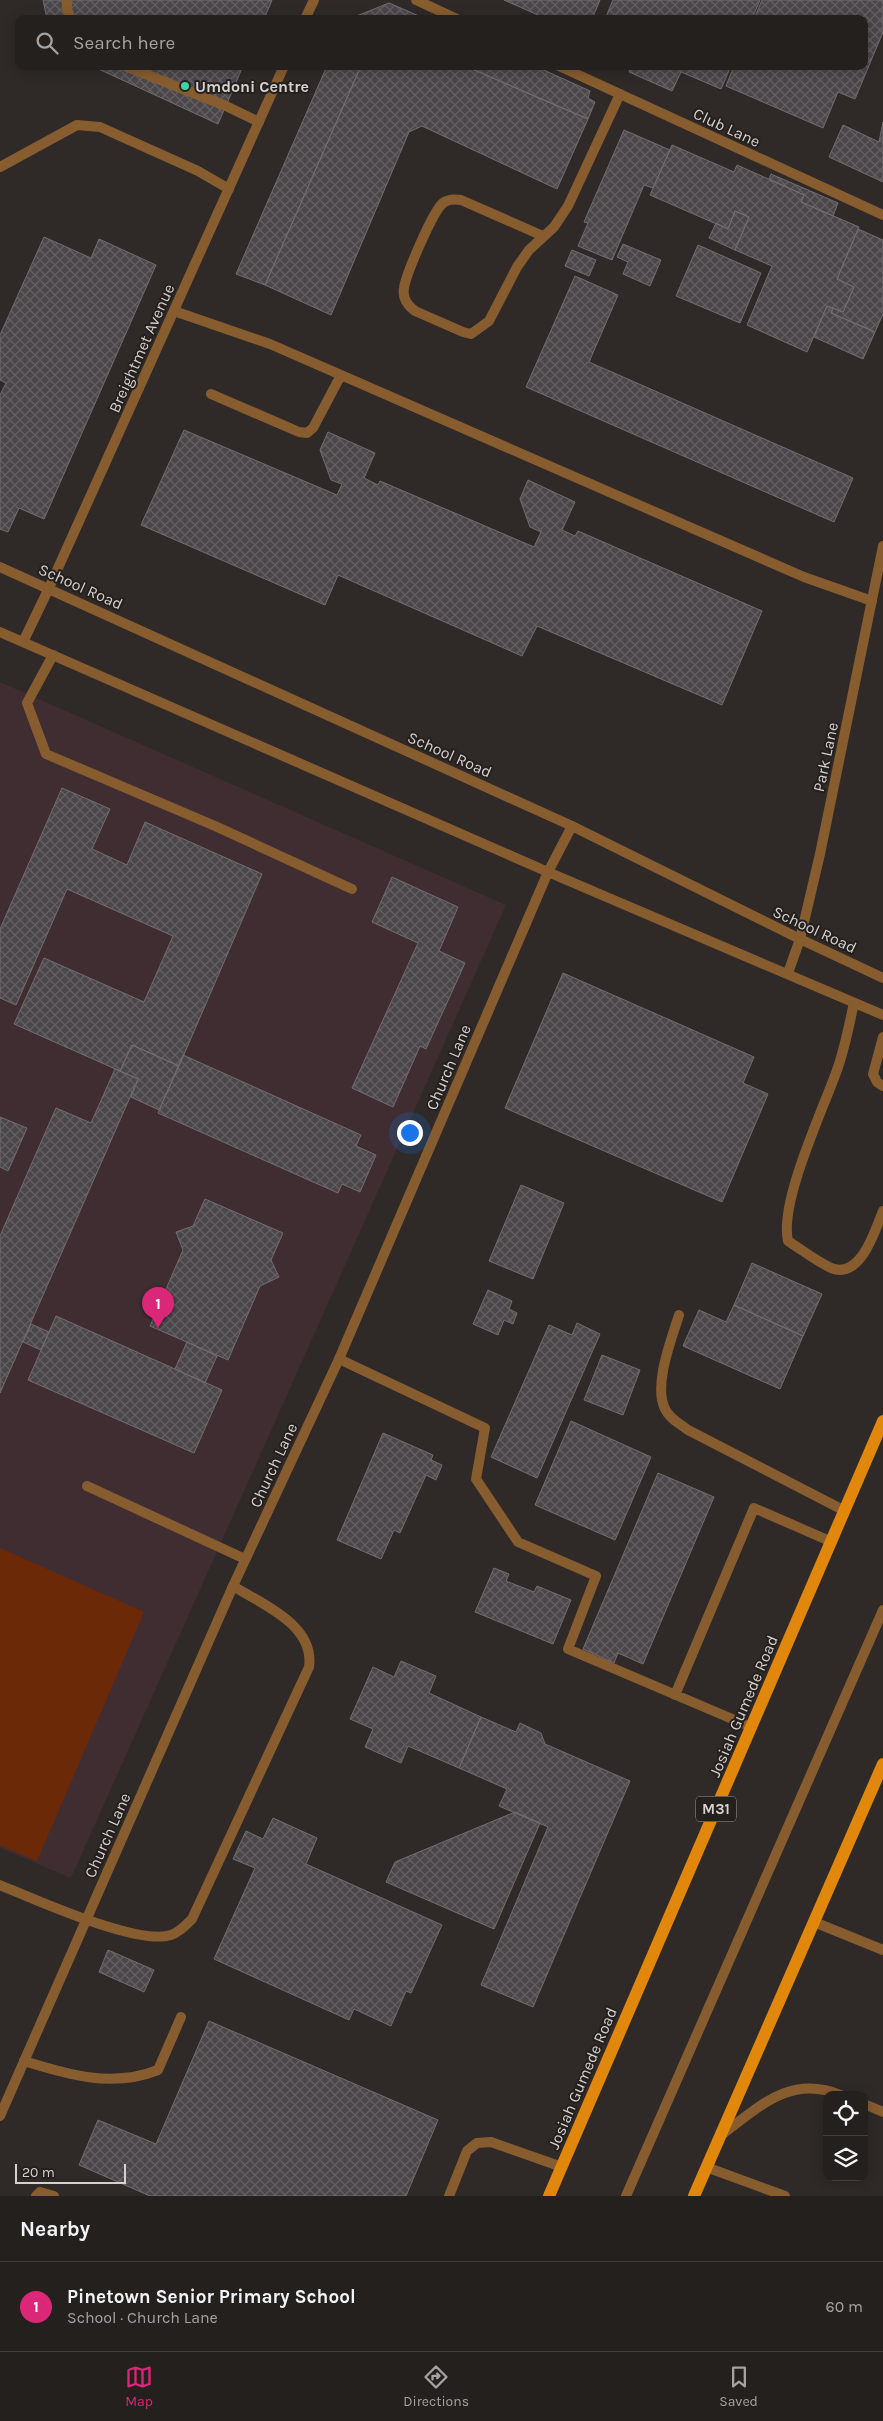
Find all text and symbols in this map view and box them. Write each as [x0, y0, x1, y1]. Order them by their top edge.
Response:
search box [15, 15, 868, 70]
icon: search [33, 29, 61, 57]
text: Search here [73, 32, 175, 54]
place label: Umdoni Centre [195, 77, 309, 96]
marker: Umdoni Centre [179, 80, 191, 92]
street label: Club Lane [690, 104, 763, 151]
street label: Breightmet Avenue [104, 281, 178, 416]
street label: School Road [36, 559, 126, 613]
street label: Park Lane [809, 721, 842, 794]
street label: School Road [405, 727, 495, 781]
street label: School Road [770, 902, 860, 957]
street label: Church Lane [422, 1022, 475, 1113]
your location [397, 1120, 423, 1146]
pin: 1 [142, 1287, 174, 1328]
street label: Church Lane [246, 1420, 301, 1510]
street label: Josiah Gumede Road [705, 1632, 782, 1780]
street label: Church Lane [80, 1790, 135, 1881]
road number: M31 [696, 1796, 736, 1822]
street label: Josiah Gumede Road [544, 2004, 621, 2152]
map controls [823, 2091, 868, 2181]
button: locate [823, 2091, 868, 2136]
button: layers [823, 2136, 868, 2181]
scale bar [15, 2161, 126, 2184]
text: 20 m [22, 2164, 55, 2181]
text: Nearby [20, 2217, 90, 2241]
text: Pinetown Senior Primary School [67, 2286, 356, 2308]
text: 1 [33, 2297, 39, 2316]
text: 60 m [826, 2297, 863, 2316]
text: School · Church Lane [67, 2308, 218, 2327]
tab: Map [125, 2363, 153, 2410]
tab: Directions [403, 2363, 469, 2410]
tab: Saved [719, 2363, 758, 2410]

